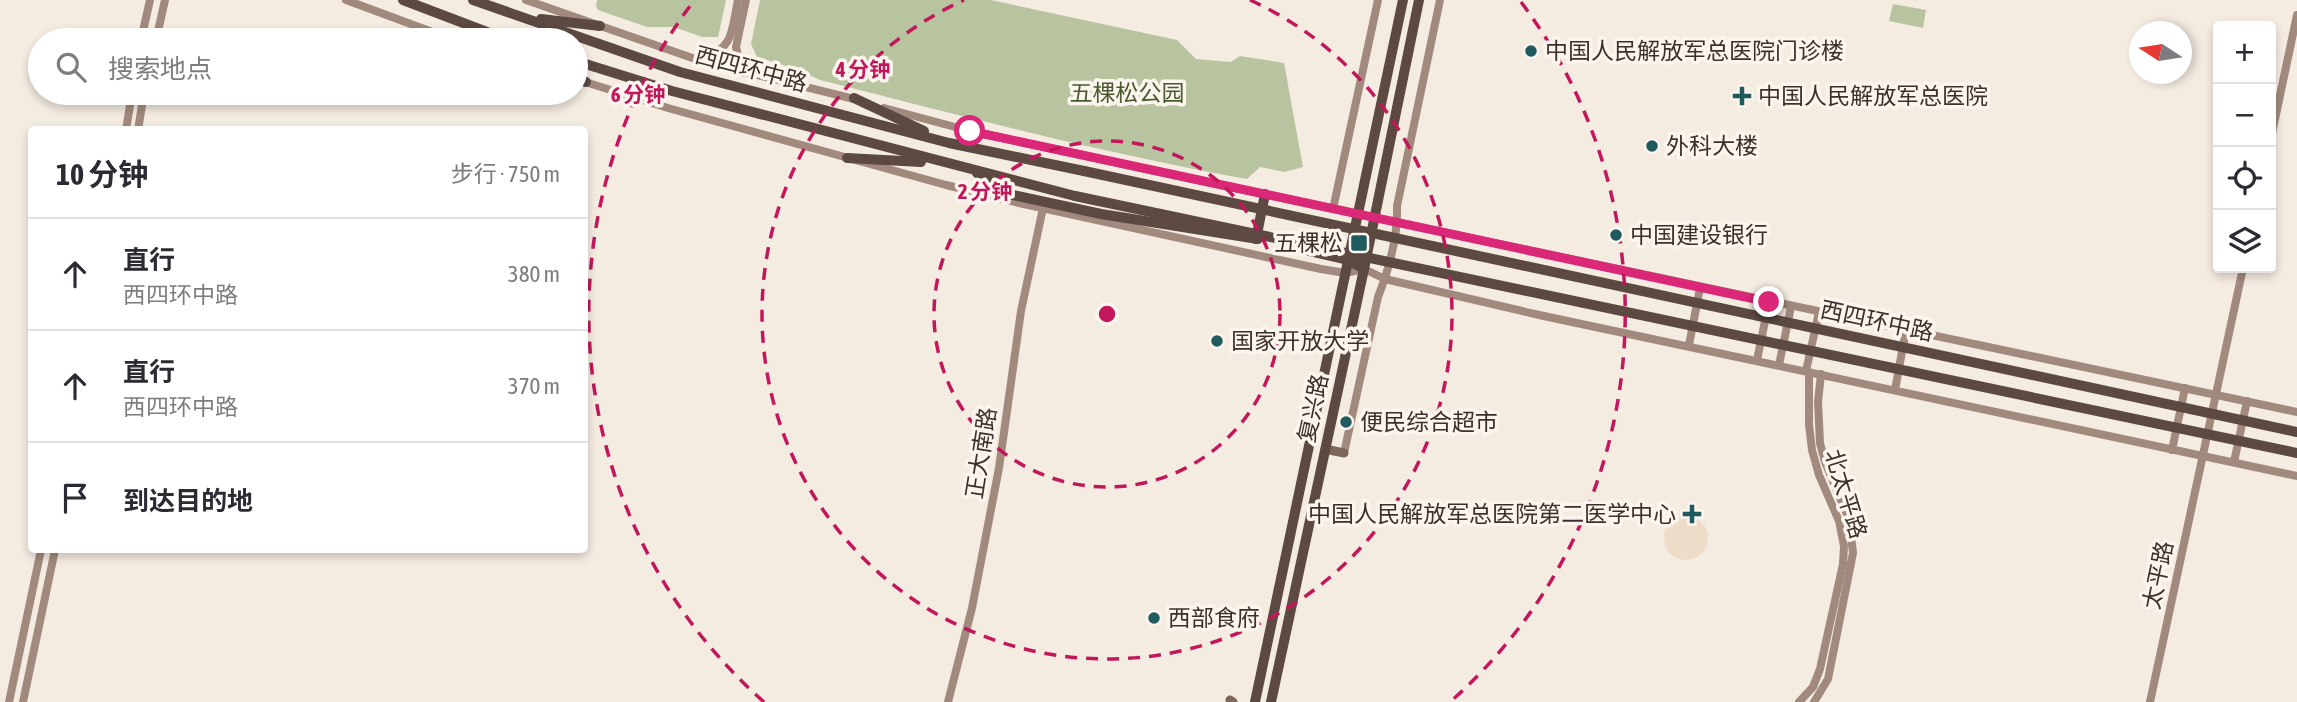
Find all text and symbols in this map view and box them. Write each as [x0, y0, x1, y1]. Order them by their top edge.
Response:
north arrow [2129, 21, 2192, 84]
map controls [2213, 21, 2276, 273]
button: + [2213, 21, 2276, 84]
search box [28, 28, 588, 105]
place label: 中国人民解放军总医院门诊楼 [1545, 38, 1844, 64]
street label: 西四环中路 [692, 42, 810, 96]
marker: 中国人民解放军总医院门诊楼 [1523, 43, 1539, 59]
icon: search [52, 48, 90, 86]
text: 搜索地点 [108, 54, 212, 84]
text: 4 分钟 [835, 57, 890, 81]
park label: 五棵松公园 [1070, 80, 1185, 106]
text: 6 分钟 [611, 82, 665, 106]
place label: 中国人民解放军总医院 [1758, 83, 1988, 109]
button: − [2213, 84, 2276, 147]
marker: 中国人民解放军总医院 [1732, 86, 1752, 106]
route start [954, 115, 985, 146]
place label: 外科大楼 [1666, 133, 1758, 159]
marker: 外科大楼 [1644, 138, 1660, 154]
button: locate [2213, 147, 2276, 210]
text: 10 分钟 [56, 157, 148, 191]
text: 步行 · 750 m [451, 161, 560, 187]
text: 2 分钟 [958, 179, 1012, 203]
button: layers [2213, 210, 2276, 273]
place label: 中国建设银行 [1630, 222, 1768, 248]
marker: 中国建设银行 [1608, 227, 1624, 243]
place label: 五棵松 [1274, 230, 1343, 256]
marker: 五棵松 [1349, 233, 1369, 253]
text: 直行 [123, 245, 175, 275]
icon: ahead [56, 255, 94, 293]
text: 380 m [508, 261, 560, 287]
text: 西四环中路 [123, 282, 238, 308]
route end [1753, 286, 1784, 317]
street label: 西四环中路 [1818, 296, 1936, 346]
centre of rings [1095, 302, 1119, 326]
place label: 国家开放大学 [1231, 328, 1369, 354]
marker: 国家开放大学 [1209, 333, 1225, 349]
text: 直行 [123, 357, 175, 387]
icon: ahead [56, 367, 94, 405]
street label: 复兴路 [1293, 372, 1333, 444]
text: 370 m [508, 373, 560, 399]
text: 西四环中路 [123, 394, 238, 420]
street label: 正大南路 [961, 406, 1001, 500]
place label: 便民综合超市 [1360, 409, 1498, 435]
marker: 便民综合超市 [1338, 414, 1354, 430]
street label: 北太平路 [1820, 446, 1872, 542]
icon: arrive [56, 479, 94, 517]
text: 到达目的地 [123, 486, 253, 516]
place label: 中国人民解放军总医院第二医学中心 [1308, 501, 1676, 527]
marker: 中国人民解放军总医院第二医学中心 [1682, 504, 1702, 524]
street label: 太平路 [2138, 539, 2178, 611]
place label: 西部食府 [1168, 605, 1260, 631]
marker: 西部食府 [1146, 610, 1162, 626]

